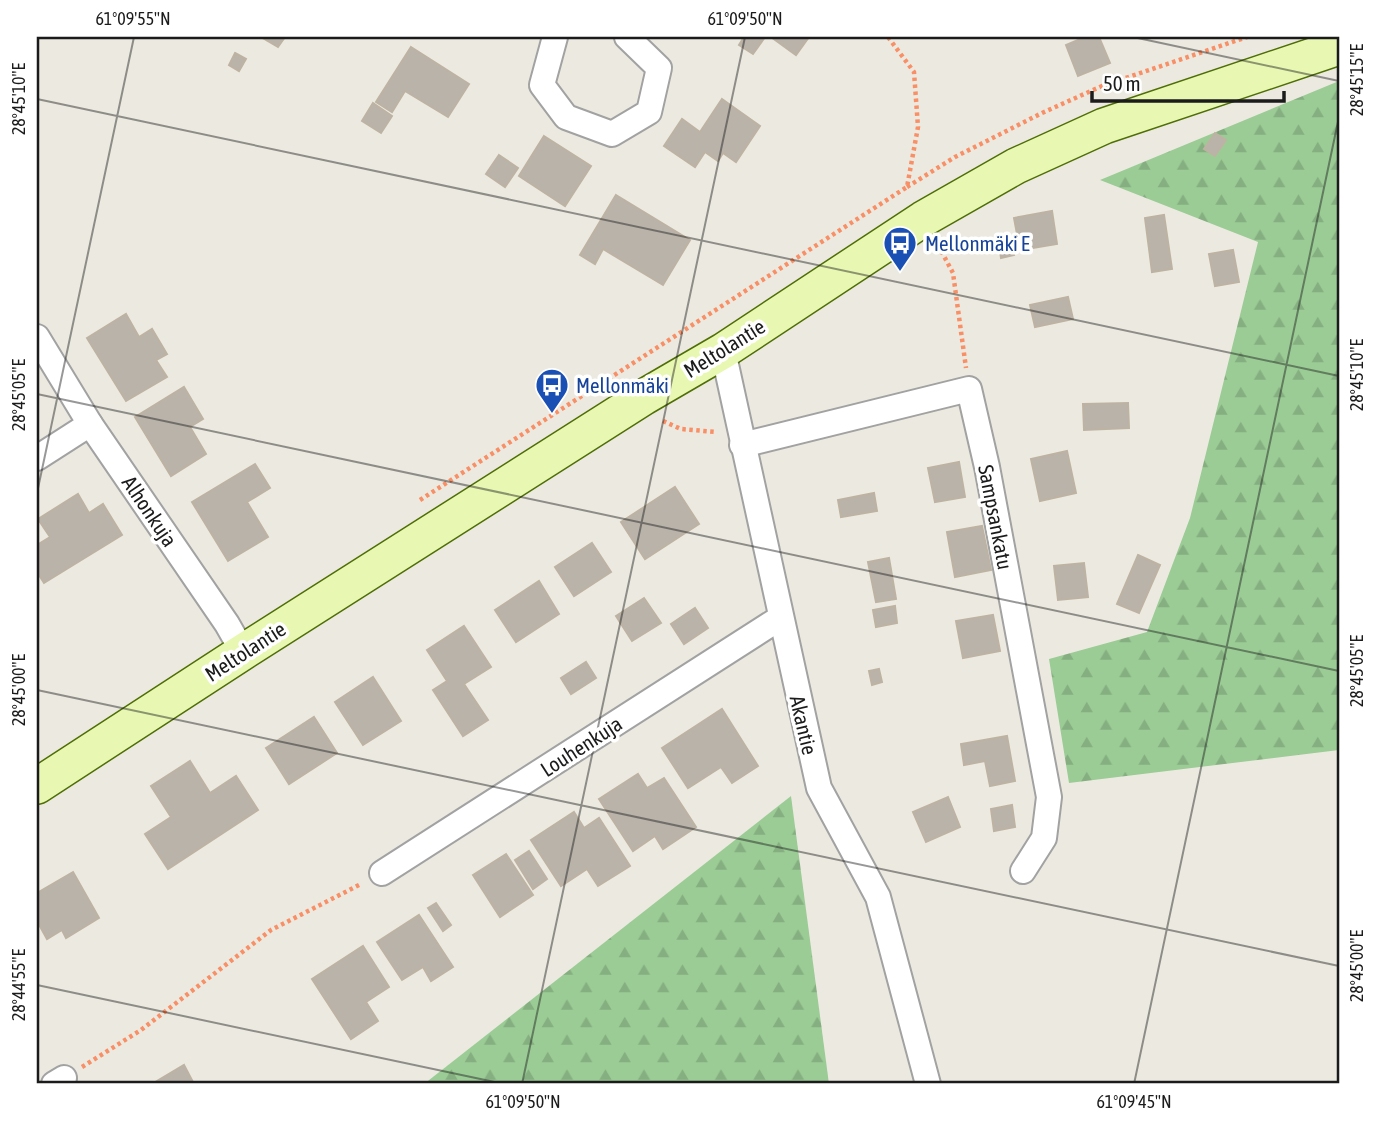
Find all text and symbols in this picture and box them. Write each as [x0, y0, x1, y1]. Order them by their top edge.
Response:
text: 61°09'55"N [95, 8, 171, 29]
text: 61°09'50"N [707, 8, 783, 29]
text: 28°45'15"E [1346, 44, 1367, 116]
scale bar [1092, 60, 1285, 104]
text: 28°45'10"E [8, 63, 29, 135]
text: 50 m [1103, 71, 1141, 95]
bus stop icon: Mellonmäki E [881, 224, 919, 273]
place label: Mellonmäki E [925, 231, 1030, 255]
street label: Meltolantie [679, 314, 769, 382]
text: 28°45'10"E [1346, 339, 1367, 411]
text: 28°45'05"E [8, 359, 29, 431]
bus stop icon: Mellonmäki [533, 366, 571, 415]
place label: Mellonmäki [576, 373, 669, 397]
street label: Sampsankatu [974, 463, 1018, 571]
street label: Alhonkuja [118, 471, 182, 551]
street label: Meltolantie [200, 616, 290, 686]
text: 28°45'05"E [1346, 635, 1367, 707]
text: 28°45'00"E [8, 654, 29, 726]
street label: Akantie [786, 693, 822, 757]
street label: Louhenkuja [536, 711, 626, 781]
text: 28°45'00"E [1346, 930, 1367, 1002]
text: 28°44'55"E [8, 949, 29, 1021]
text: 61°09'50"N [485, 1091, 561, 1112]
text: 61°09'45"N [1096, 1091, 1172, 1112]

